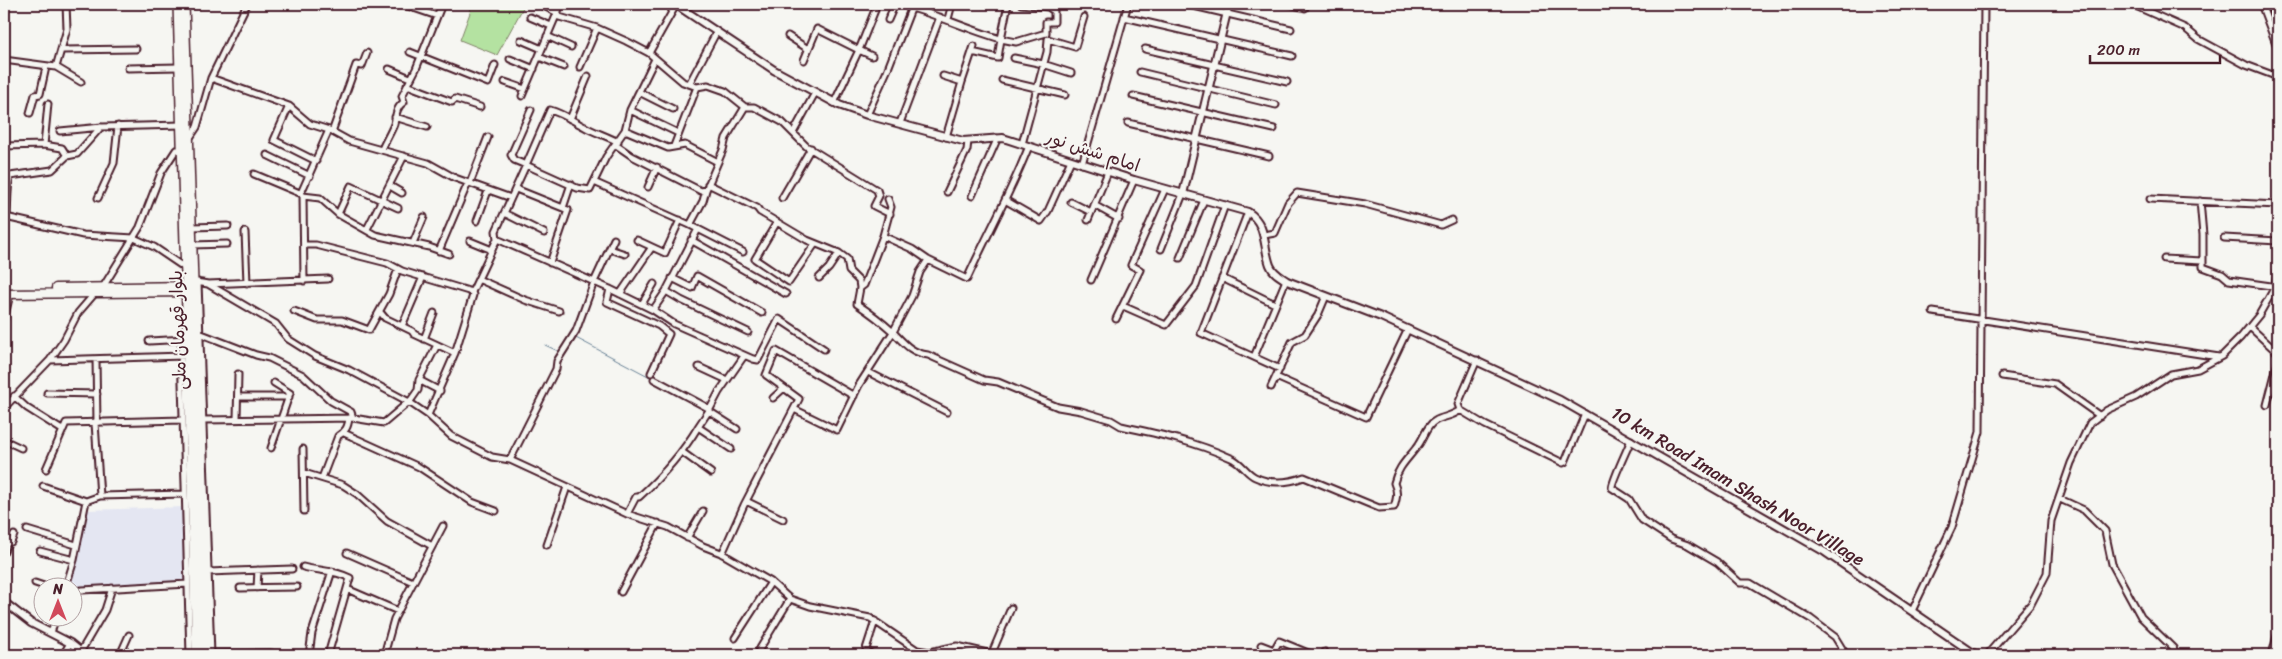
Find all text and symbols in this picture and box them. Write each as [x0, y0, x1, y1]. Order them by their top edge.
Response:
scale bar [2090, 32, 2220, 64]
text: 200 m [2097, 37, 2141, 63]
street label: امام شش نور [1041, 120, 1144, 181]
street label: بلوار قهرمان ملی [160, 270, 196, 390]
street label: 10 km Road Imam Shash Noor Village [1605, 397, 1871, 575]
north arrow [32, 576, 82, 626]
text: N [52, 577, 63, 602]

